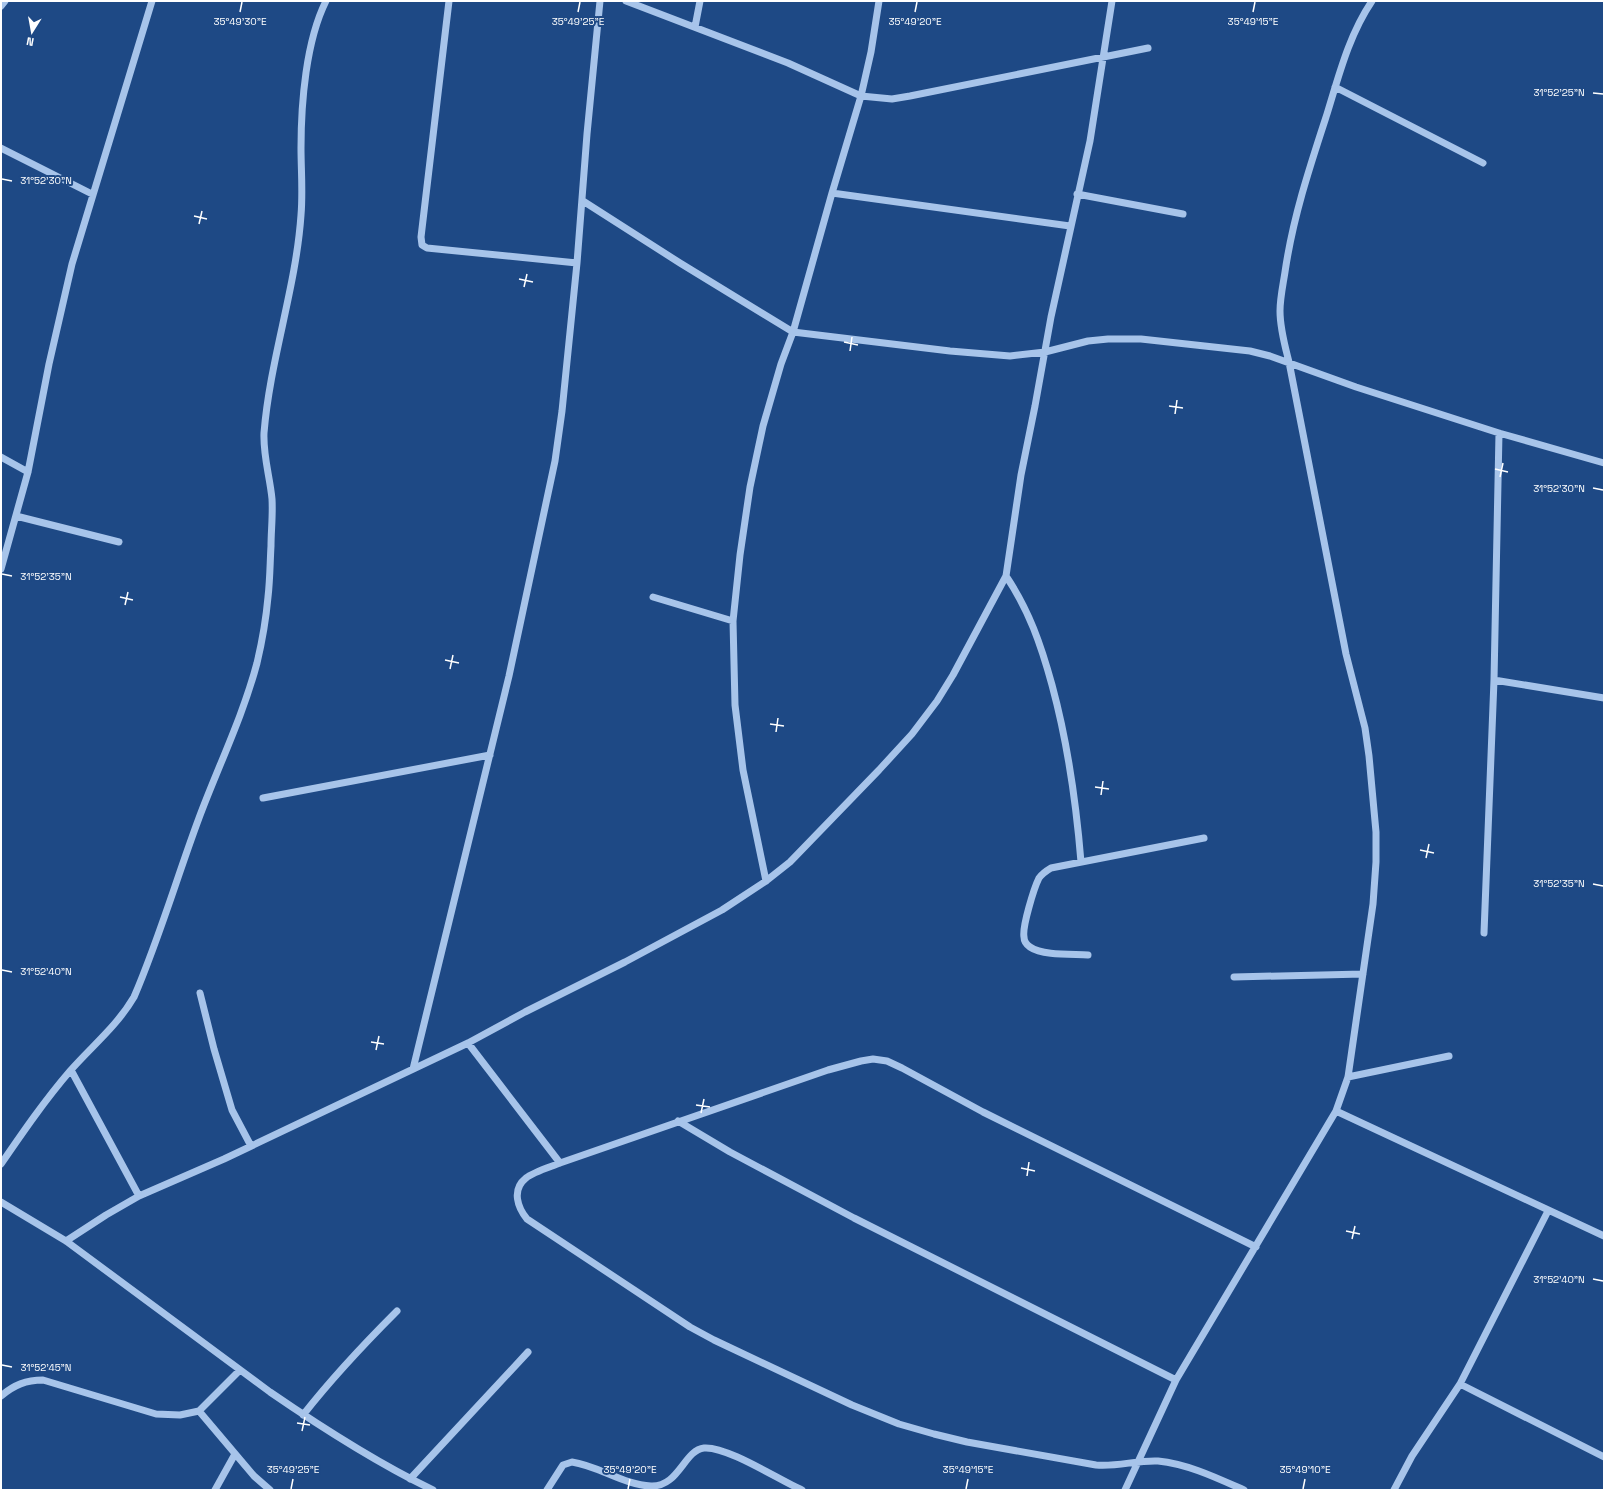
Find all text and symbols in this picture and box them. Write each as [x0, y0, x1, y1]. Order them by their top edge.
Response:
north arrow [12, 12, 52, 52]
text: 35°49'30"E [213, 15, 267, 28]
text: 35°49'25"E [552, 15, 605, 28]
text: 35°49'20"E [888, 15, 942, 28]
text: 35°49'15"E [1228, 15, 1279, 28]
text: N [25, 34, 35, 49]
text: 31°52'25"N [1533, 86, 1585, 99]
text: 31°52'30"N [20, 174, 72, 187]
text: 31°52'30"N [1533, 482, 1585, 495]
text: 31°52'35"N [20, 570, 72, 583]
text: 31°52'35"N [1533, 877, 1585, 890]
text: 31°52'40"N [20, 965, 72, 978]
text: 31°52'40"N [1533, 1273, 1585, 1286]
text: 31°52'45"N [20, 1361, 72, 1374]
text: 35°49'25"E [267, 1463, 320, 1476]
text: 35°49'20"E [603, 1463, 657, 1476]
text: 35°49'15"E [943, 1463, 994, 1476]
text: 35°49'10"E [1279, 1463, 1331, 1476]

